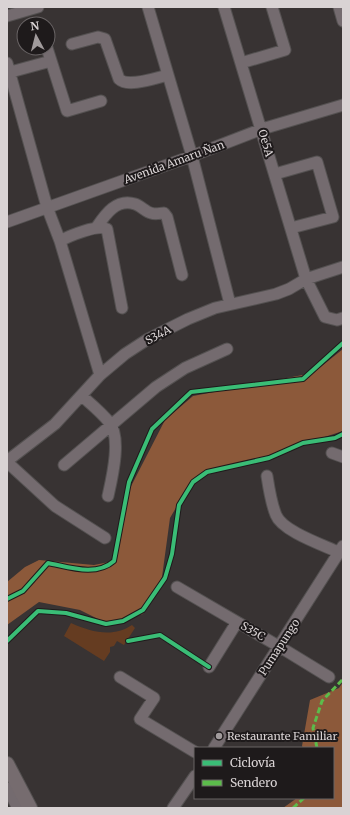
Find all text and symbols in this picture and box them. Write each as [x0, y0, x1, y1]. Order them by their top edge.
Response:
north arrow [16, 16, 56, 56]
text: N [30, 19, 40, 34]
street label: Oe5A [255, 128, 277, 158]
street label: Avenida Amaru Ñan [121, 137, 227, 187]
street label: S34A [143, 322, 173, 347]
street label: Pumapungo [256, 616, 303, 678]
street label: S35C [238, 619, 268, 643]
place label: Restaurante Familiar [227, 729, 337, 743]
marker: Restaurante Familiar [214, 731, 224, 741]
legend [194, 747, 334, 799]
text: Ciclovía [230, 755, 276, 770]
text: Sendero [230, 775, 277, 790]

